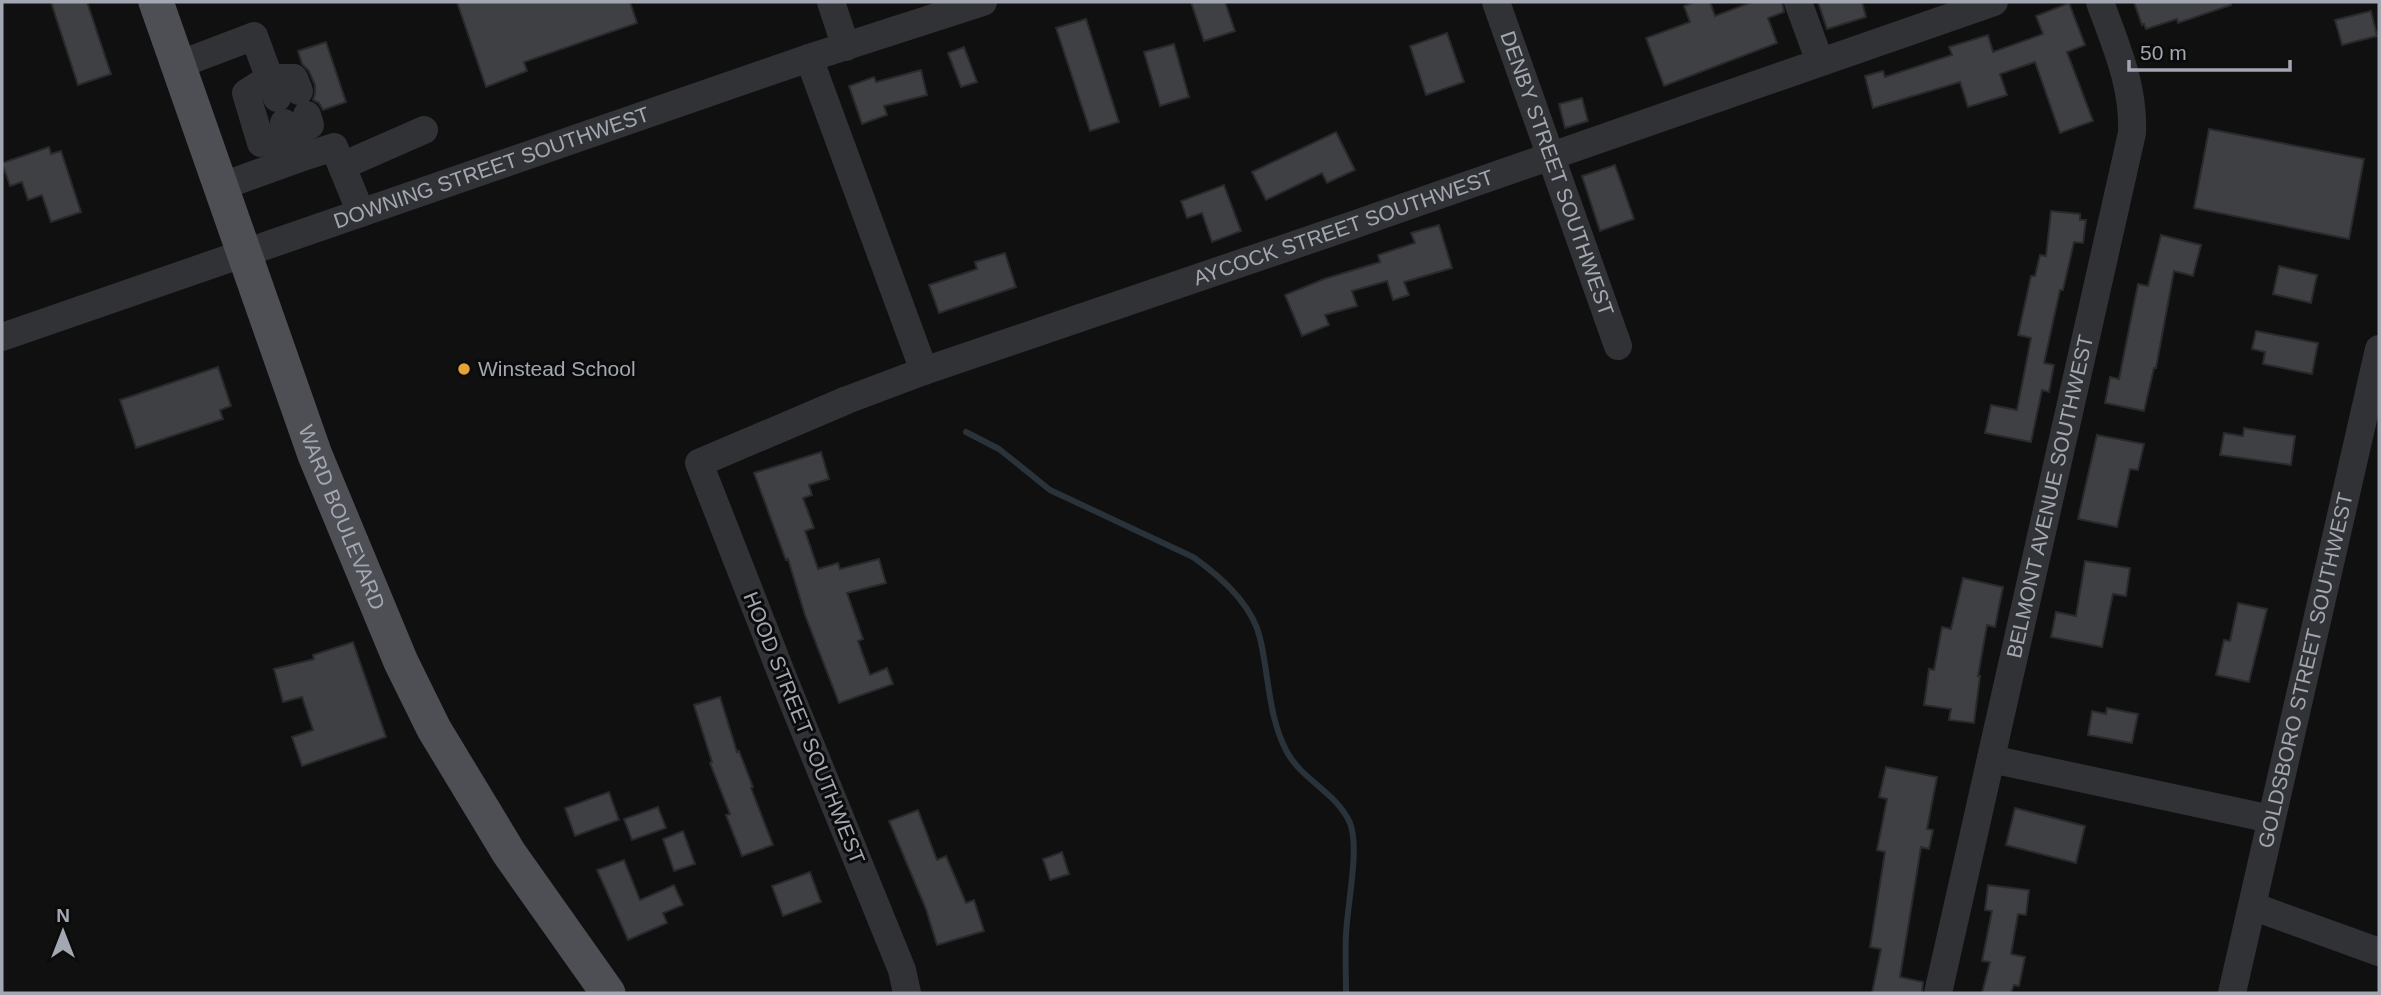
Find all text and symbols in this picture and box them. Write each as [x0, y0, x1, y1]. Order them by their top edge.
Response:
street label: DENBY STREET SOUTHWEST [1496, 28, 1618, 319]
scale bar [2129, 28, 2290, 72]
text: 50 m [2140, 41, 2187, 64]
street label: DOWNING STREET SOUTHWEST [331, 102, 652, 232]
street label: AYCOCK STREET SOUTHWEST [1190, 165, 1496, 289]
street label: BELMONT AVENUE SOUTHWEST [2002, 332, 2097, 660]
place label: Winstead School [478, 357, 636, 380]
marker: Winstead School [456, 361, 472, 377]
street label: WARD BOULEVARD [294, 422, 390, 613]
street label: GOLDSBORO STREET SOUTHWEST [2253, 490, 2357, 850]
street label: HOOD STREET SOUTHWEST [739, 588, 870, 867]
north arrow [28, 897, 98, 967]
text: N [56, 905, 70, 926]

